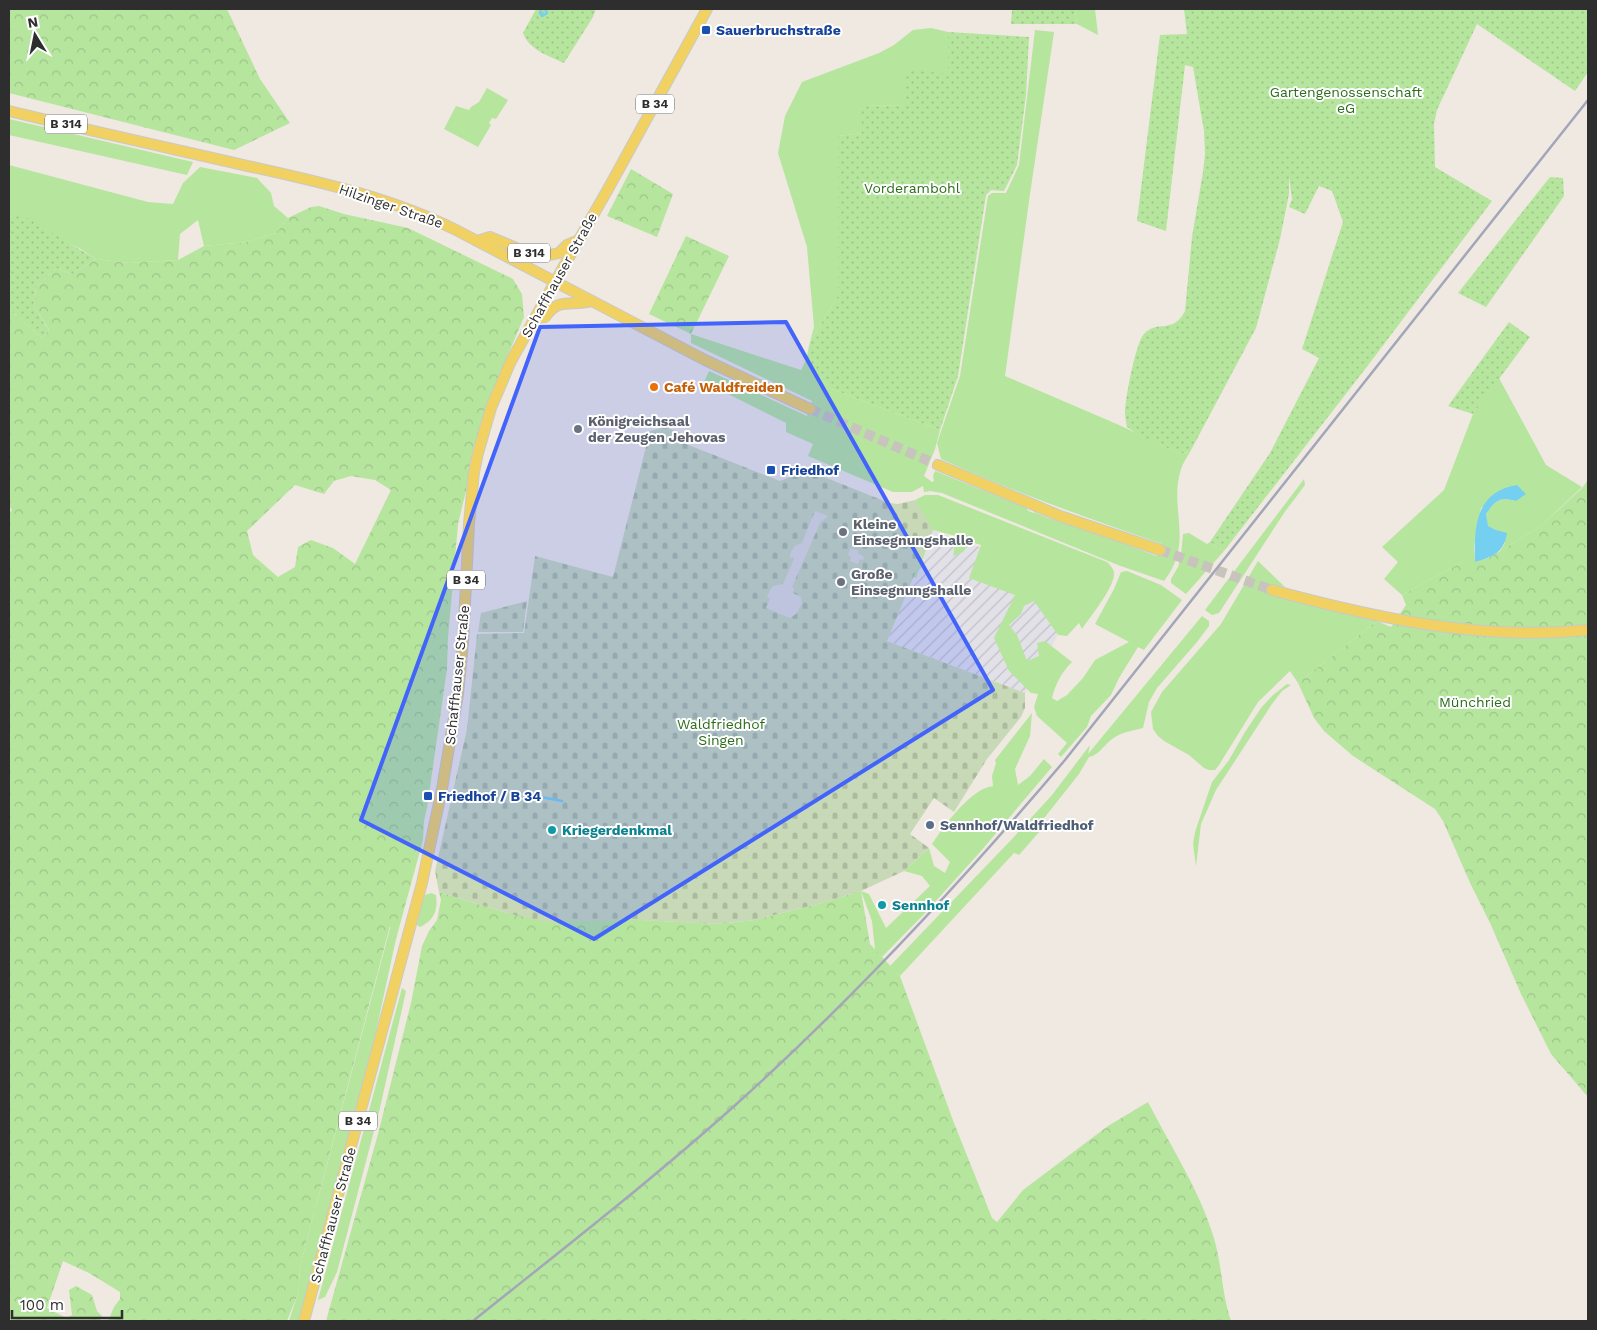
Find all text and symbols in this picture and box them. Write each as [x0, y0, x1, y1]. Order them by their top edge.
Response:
north arrow [10, 10, 60, 60]
text: N [26, 13, 39, 31]
place label: Sauerbruchstraße [716, 22, 841, 38]
marker: Sauerbruchstraße [700, 24, 712, 36]
park label: Gartengenossenschaft eG [1270, 84, 1422, 116]
road number: B 34 [636, 95, 674, 114]
road number: B 314 [45, 115, 87, 134]
park label: Vorderambohl [864, 180, 961, 196]
street label: Hilzinger Straße [337, 181, 445, 231]
street label: Schaffhauser Straße [518, 210, 600, 340]
road number: B 314 [508, 244, 550, 262]
place label: Café Waldfreiden [664, 379, 784, 395]
marker: Café Waldfreiden [648, 381, 660, 393]
place label: Königreichsaal der Zeugen Jehovas [588, 413, 726, 445]
marker: Königreichsaal der Zeugen Jehovas [572, 423, 584, 435]
place label: Friedhof [781, 462, 839, 478]
marker: Friedhof [765, 464, 777, 476]
place label: Kleine Einsegnungshalle [853, 516, 973, 548]
marker: Kleine Einsegnungshalle [837, 526, 849, 538]
place label: Große Einsegnungshalle [851, 566, 971, 598]
road number: B 34 [447, 570, 485, 590]
marker: Große Einsegnungshalle [835, 576, 847, 588]
street label: Schaffhauser Straße [442, 604, 472, 746]
park label: Münchried [1439, 694, 1511, 710]
park label: Waldfriedhof Singen [677, 716, 766, 748]
place label: Friedhof / B 34 [438, 788, 541, 804]
marker: Friedhof / B 34 [422, 790, 434, 802]
place label: Sennhof/Waldfriedhof [940, 817, 1094, 833]
marker: Sennhof/Waldfriedhof [924, 819, 936, 831]
place label: Kriegerdenkmal [562, 822, 672, 838]
marker: Kriegerdenkmal [546, 824, 558, 836]
place label: Sennhof [892, 897, 950, 913]
marker: Sennhof [876, 899, 888, 911]
road number: B 34 [339, 1112, 377, 1130]
street label: Schaffhauser Straße [307, 1145, 359, 1285]
scale bar [12, 1288, 122, 1320]
text: 100 m [20, 1296, 64, 1314]

